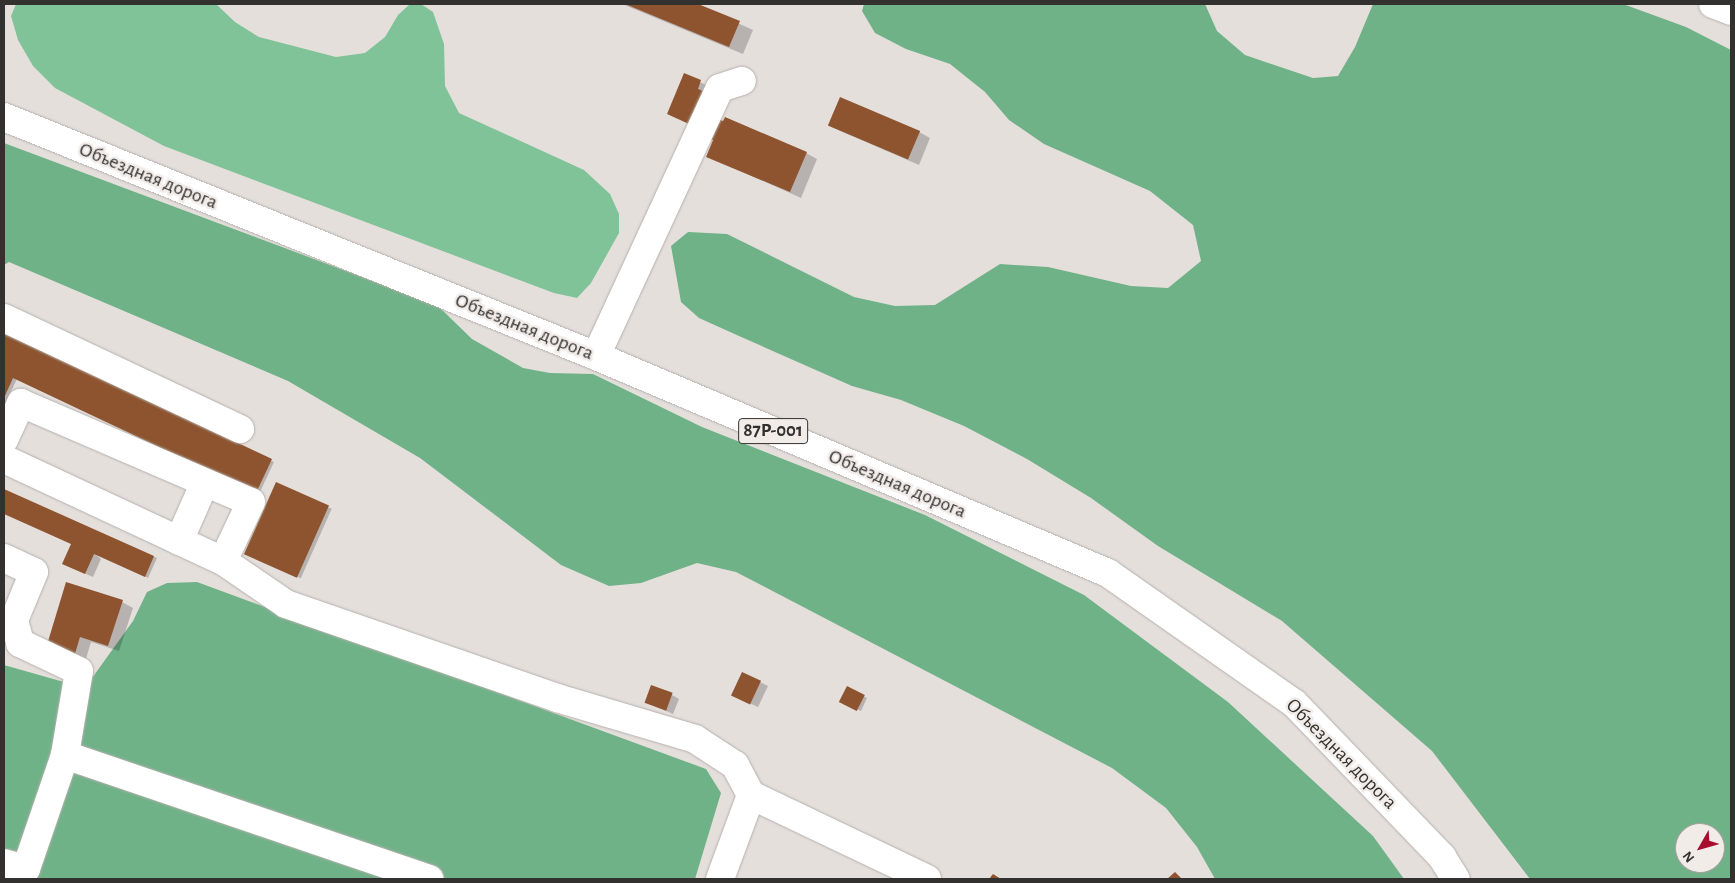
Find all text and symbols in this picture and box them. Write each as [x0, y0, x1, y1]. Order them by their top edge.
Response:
street label: Объездная дорога [75, 137, 221, 215]
street label: Объездная дорога [451, 288, 597, 366]
road number: 87Р-001 [738, 414, 808, 448]
street label: Объездная дорога [825, 444, 969, 524]
street label: Объездная дорога [1280, 693, 1402, 815]
north arrow [1675, 823, 1725, 873]
text: N [1680, 848, 1697, 865]

